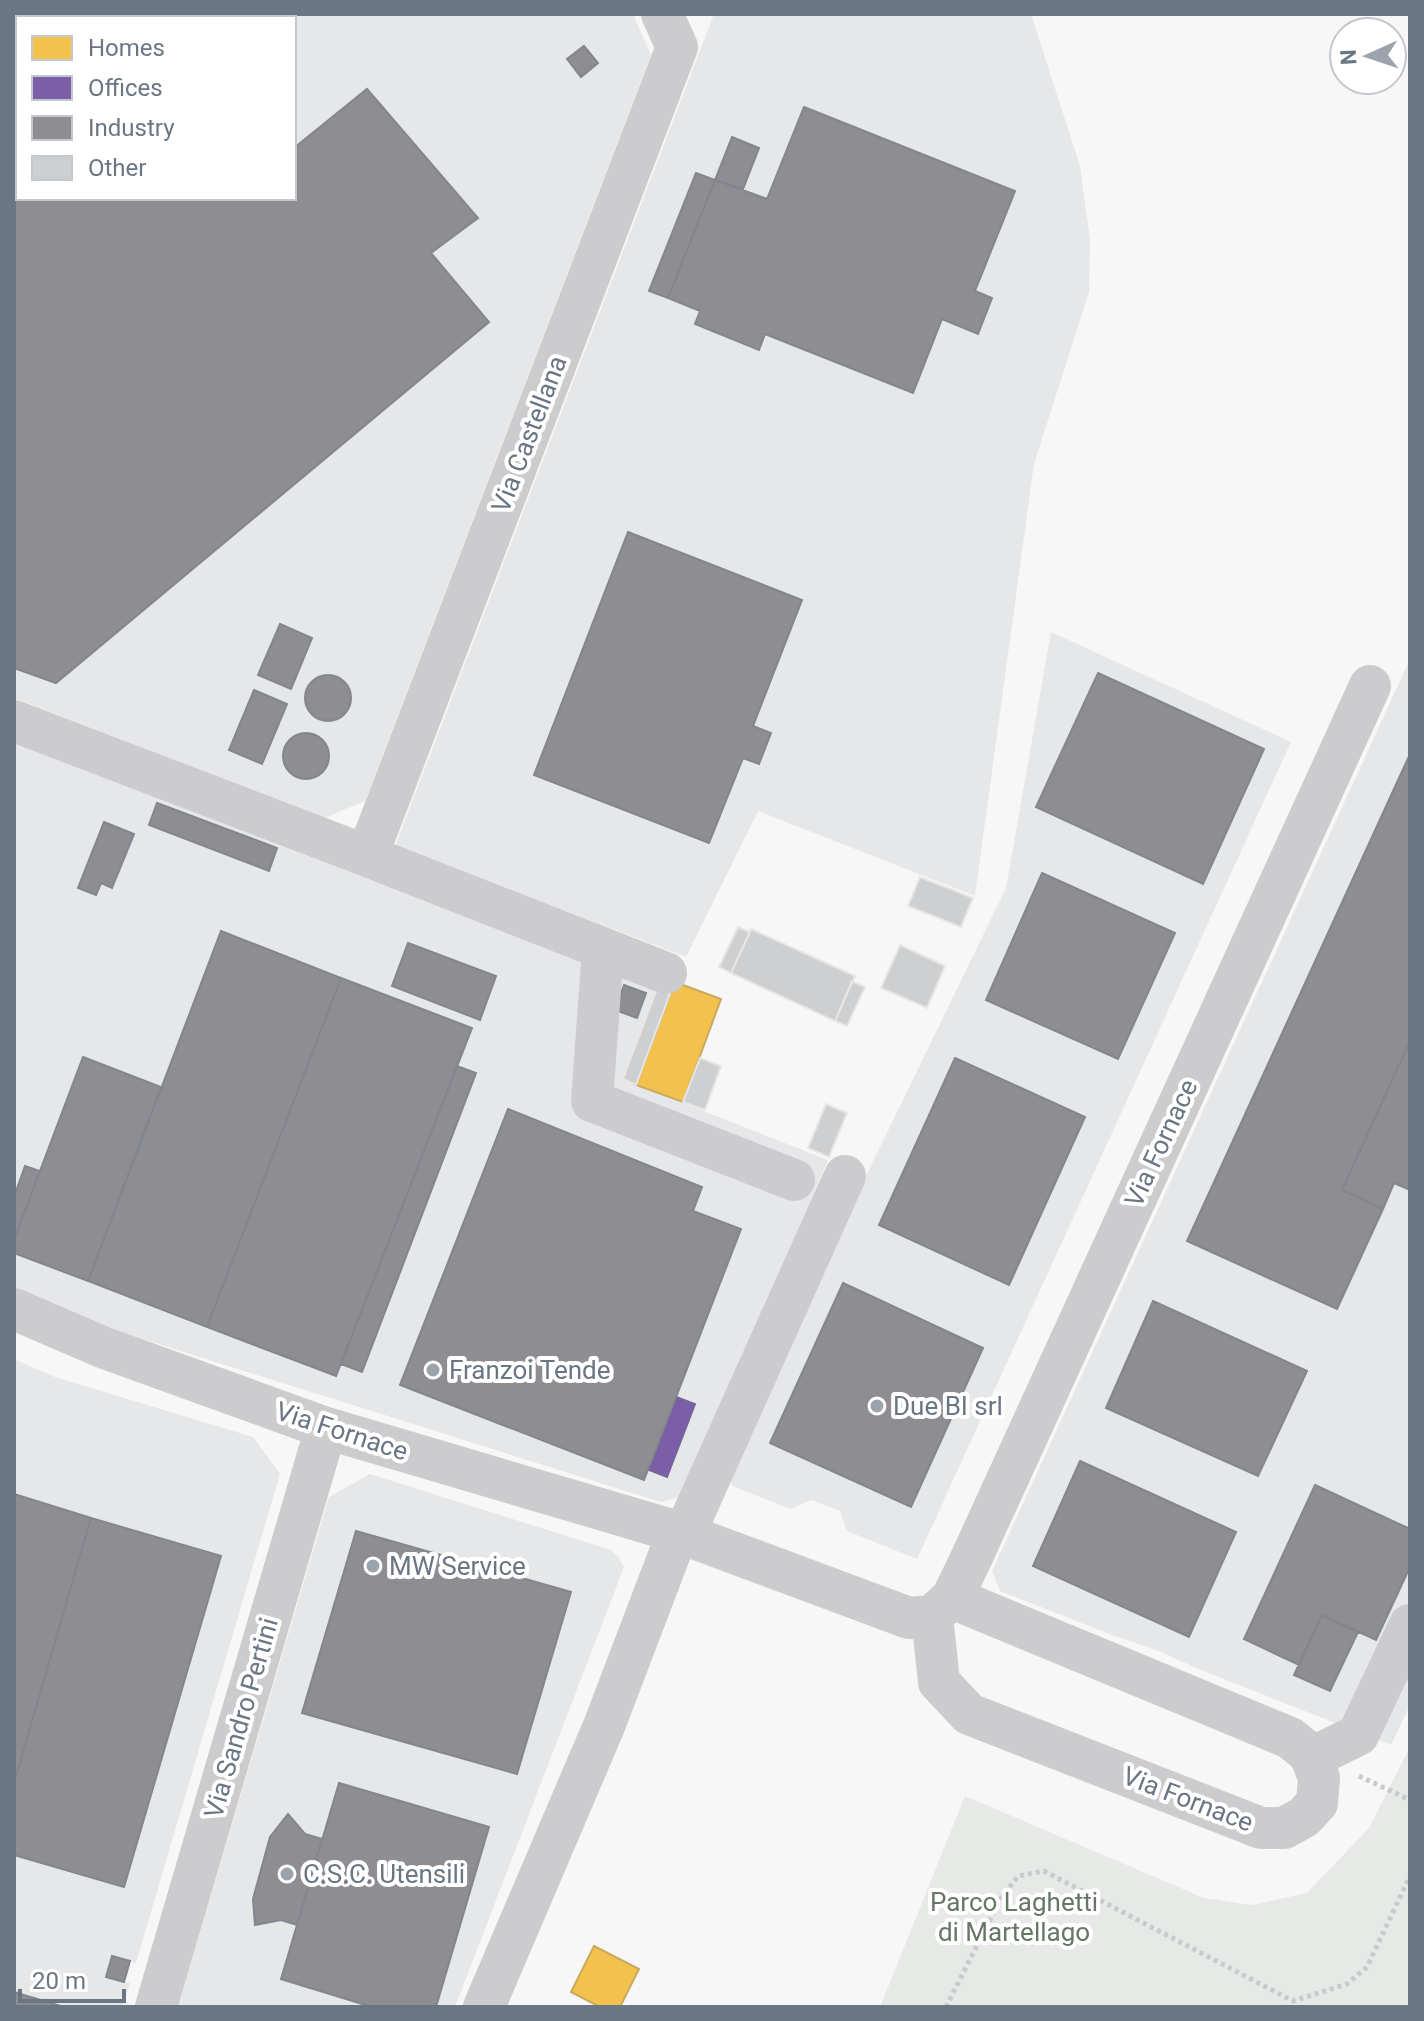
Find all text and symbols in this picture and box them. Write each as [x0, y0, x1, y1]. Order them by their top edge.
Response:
legend [16, 16, 296, 200]
north arrow [1328, 16, 1408, 96]
text: Homes [88, 34, 165, 62]
text: N [1336, 49, 1361, 65]
text: Offices [88, 74, 163, 102]
text: Industry [88, 114, 175, 142]
text: Other [88, 154, 146, 182]
street label: Via Castellana [485, 351, 573, 517]
street label: Via Fornace [1118, 1075, 1204, 1211]
place label: Franzoi Tende [449, 1355, 610, 1385]
marker: Franzoi Tende [424, 1361, 442, 1379]
place label: Due BI srl [893, 1391, 1003, 1421]
street label: Via Fornace [272, 1396, 412, 1466]
marker: Due BI srl [868, 1397, 886, 1415]
place label: MW Service [389, 1551, 526, 1581]
marker: MW Service [364, 1557, 382, 1575]
street label: Via Sandro Pertini [198, 1614, 284, 1822]
street label: Via Fornace [1119, 1760, 1257, 1838]
place label: C.S.C. Utensili [303, 1859, 465, 1889]
marker: C.S.C. Utensili [278, 1865, 296, 1883]
park label: Parco Laghetti di Martellago [930, 1887, 1098, 1947]
scale bar [20, 1953, 124, 2003]
text: 20 m [32, 1967, 86, 1995]

